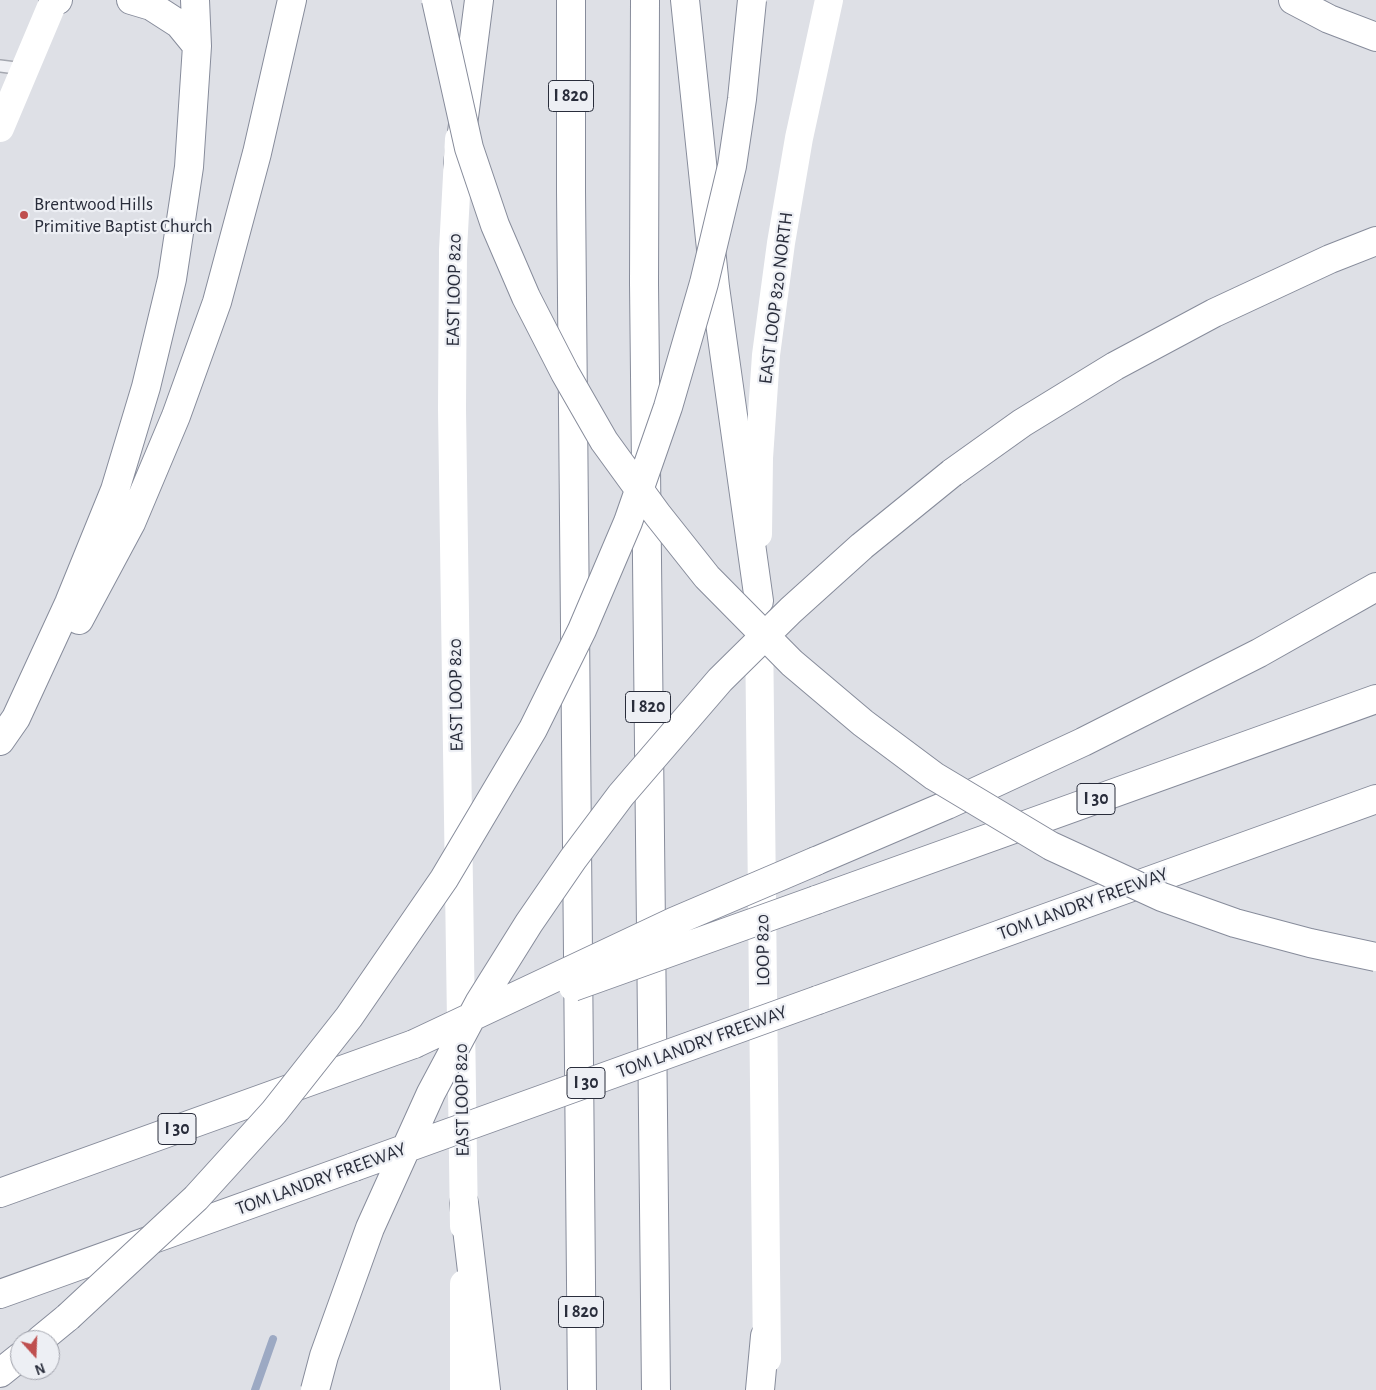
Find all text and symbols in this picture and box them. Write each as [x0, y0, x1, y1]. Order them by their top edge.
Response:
road number: I 820 [548, 80, 594, 112]
place label: Brentwood Hills Primitive Baptist Church [34, 193, 213, 237]
marker: Brentwood Hills Primitive Baptist Church [18, 209, 30, 221]
street label: EAST LOOP 820 NORTH [754, 211, 798, 385]
street label: EAST LOOP 820 [442, 233, 466, 347]
street label: EAST LOOP 820 [444, 638, 468, 752]
road number: I 820 [626, 692, 670, 722]
road number: I 30 [1077, 784, 1115, 814]
street label: TOM LANDRY FREEWAY [995, 863, 1171, 945]
street label: LOOP 820 [751, 914, 775, 986]
street label: TOM LANDRY FREEWAY [614, 1001, 790, 1083]
street label: EAST LOOP 820 [450, 1043, 474, 1157]
road number: I 30 [567, 1068, 605, 1098]
road number: I 30 [158, 1114, 196, 1144]
street label: TOM LANDRY FREEWAY [233, 1138, 409, 1220]
road number: I 820 [558, 1296, 604, 1328]
north arrow [10, 1330, 60, 1380]
text: N [33, 1360, 47, 1376]

